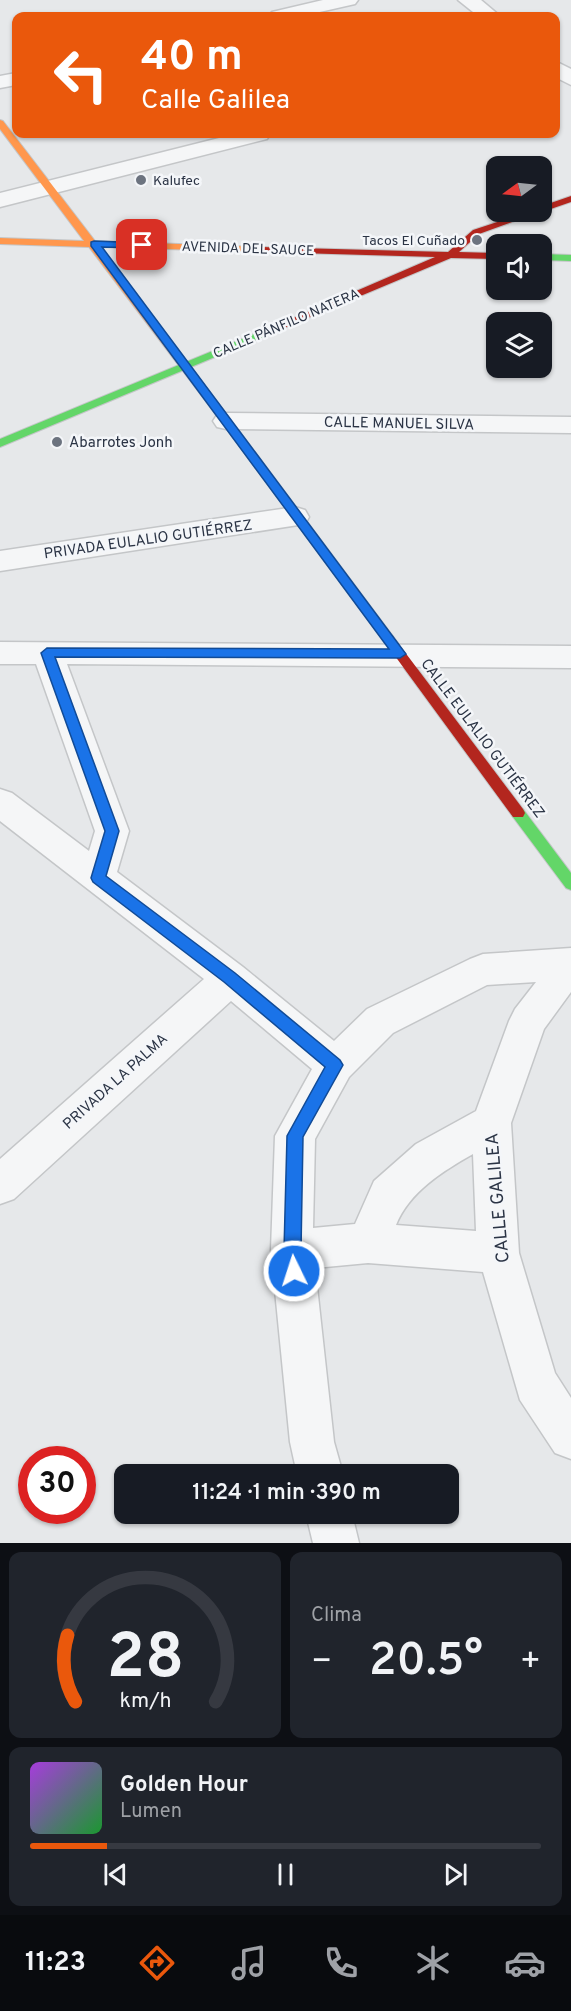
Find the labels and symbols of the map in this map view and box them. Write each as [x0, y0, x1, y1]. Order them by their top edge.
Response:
north arrow [486, 156, 552, 222]
marker: Kalufec [134, 173, 148, 187]
place label: Kalufec [153, 173, 200, 190]
pin [116, 219, 167, 270]
place label: Tacos El Cuñado [362, 233, 465, 250]
marker: Tacos El Cuñado [470, 233, 484, 247]
street label: AVENIDA DEL SAUCE [181, 239, 315, 260]
street label: CALLE PÁNFILO NATERA [210, 285, 362, 363]
street label: CALLE MANUEL SILVA [324, 414, 474, 435]
place label: Abarrotes Jonh [69, 434, 173, 453]
marker: Abarrotes Jonh [50, 435, 64, 449]
street label: PRIVADA EULALIO GUTIÉRREZ [42, 515, 254, 565]
street label: CALLE EULALIO GUTIÉRREZ [416, 655, 549, 822]
street label: PRIVADA LA PALMA [60, 1030, 172, 1134]
street label: CALLE GALILEA [481, 1132, 516, 1264]
position arrow [262, 1239, 326, 1303]
speed limit sign: 30 [18, 1446, 96, 1524]

